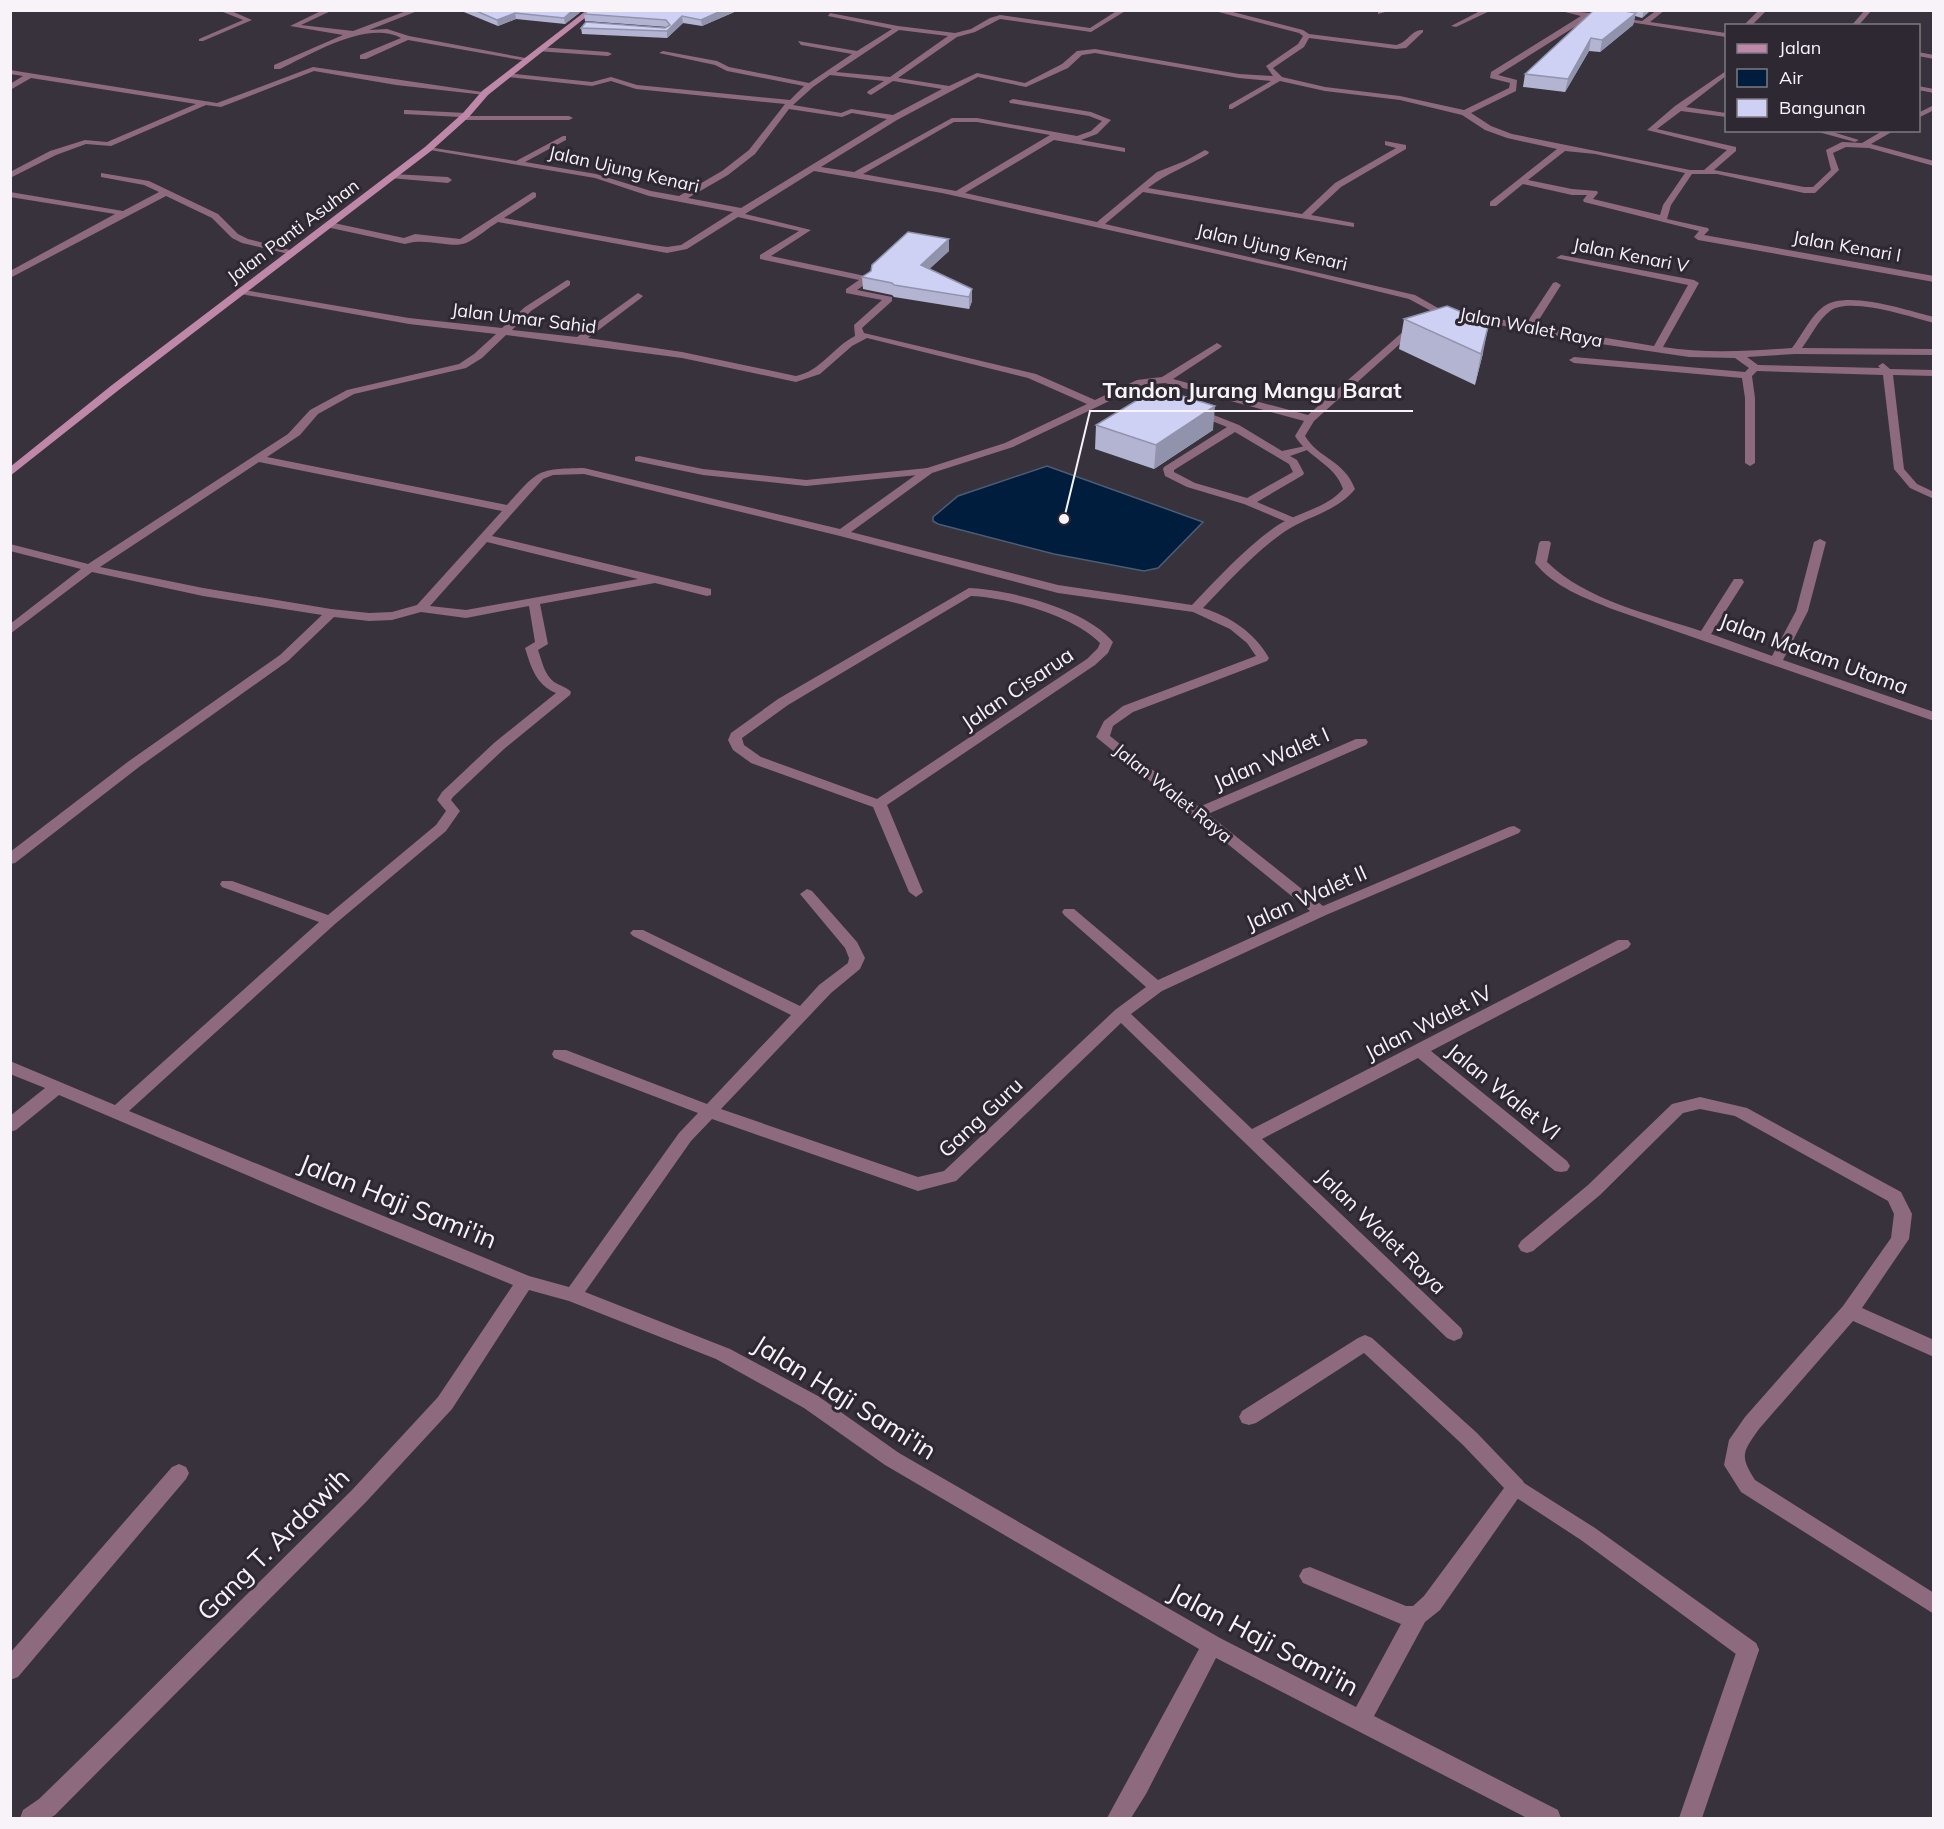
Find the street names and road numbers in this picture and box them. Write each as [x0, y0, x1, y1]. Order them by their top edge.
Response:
street label: Jalan Ujung Kenari [546, 140, 702, 198]
street label: Jalan Panti Asuhan [222, 174, 364, 288]
street label: Jalan Ujung Kenari [1194, 218, 1350, 276]
street label: Jalan Kenari I [1791, 225, 1903, 267]
street label: Jalan Kenari V [1571, 233, 1691, 278]
street label: Jalan Umar Sahid [450, 298, 598, 338]
street label: Jalan Walet Raya [1458, 302, 1604, 352]
street label: Jalan Makam Utama [1716, 607, 1912, 699]
street label: Jalan Cisarua [956, 641, 1078, 735]
street label: Jalan Walet I [1209, 721, 1333, 795]
street label: Jalan Walet Raya [1109, 738, 1237, 848]
street label: Jalan Walet II [1241, 859, 1371, 935]
street label: Jalan Walet IV [1360, 979, 1496, 1065]
street label: Jalan Walet VI [1442, 1037, 1566, 1145]
street label: Gang Guru [933, 1071, 1027, 1163]
street label: Jalan Haji Sami'in [294, 1146, 502, 1256]
street label: Jalan Walet Raya [1312, 1163, 1452, 1299]
street label: Jalan Haji Sami'in [747, 1327, 943, 1467]
street label: Gang T. Ardawih [190, 1461, 356, 1627]
street label: Jalan Haji Sami'in [1163, 1575, 1365, 1703]

